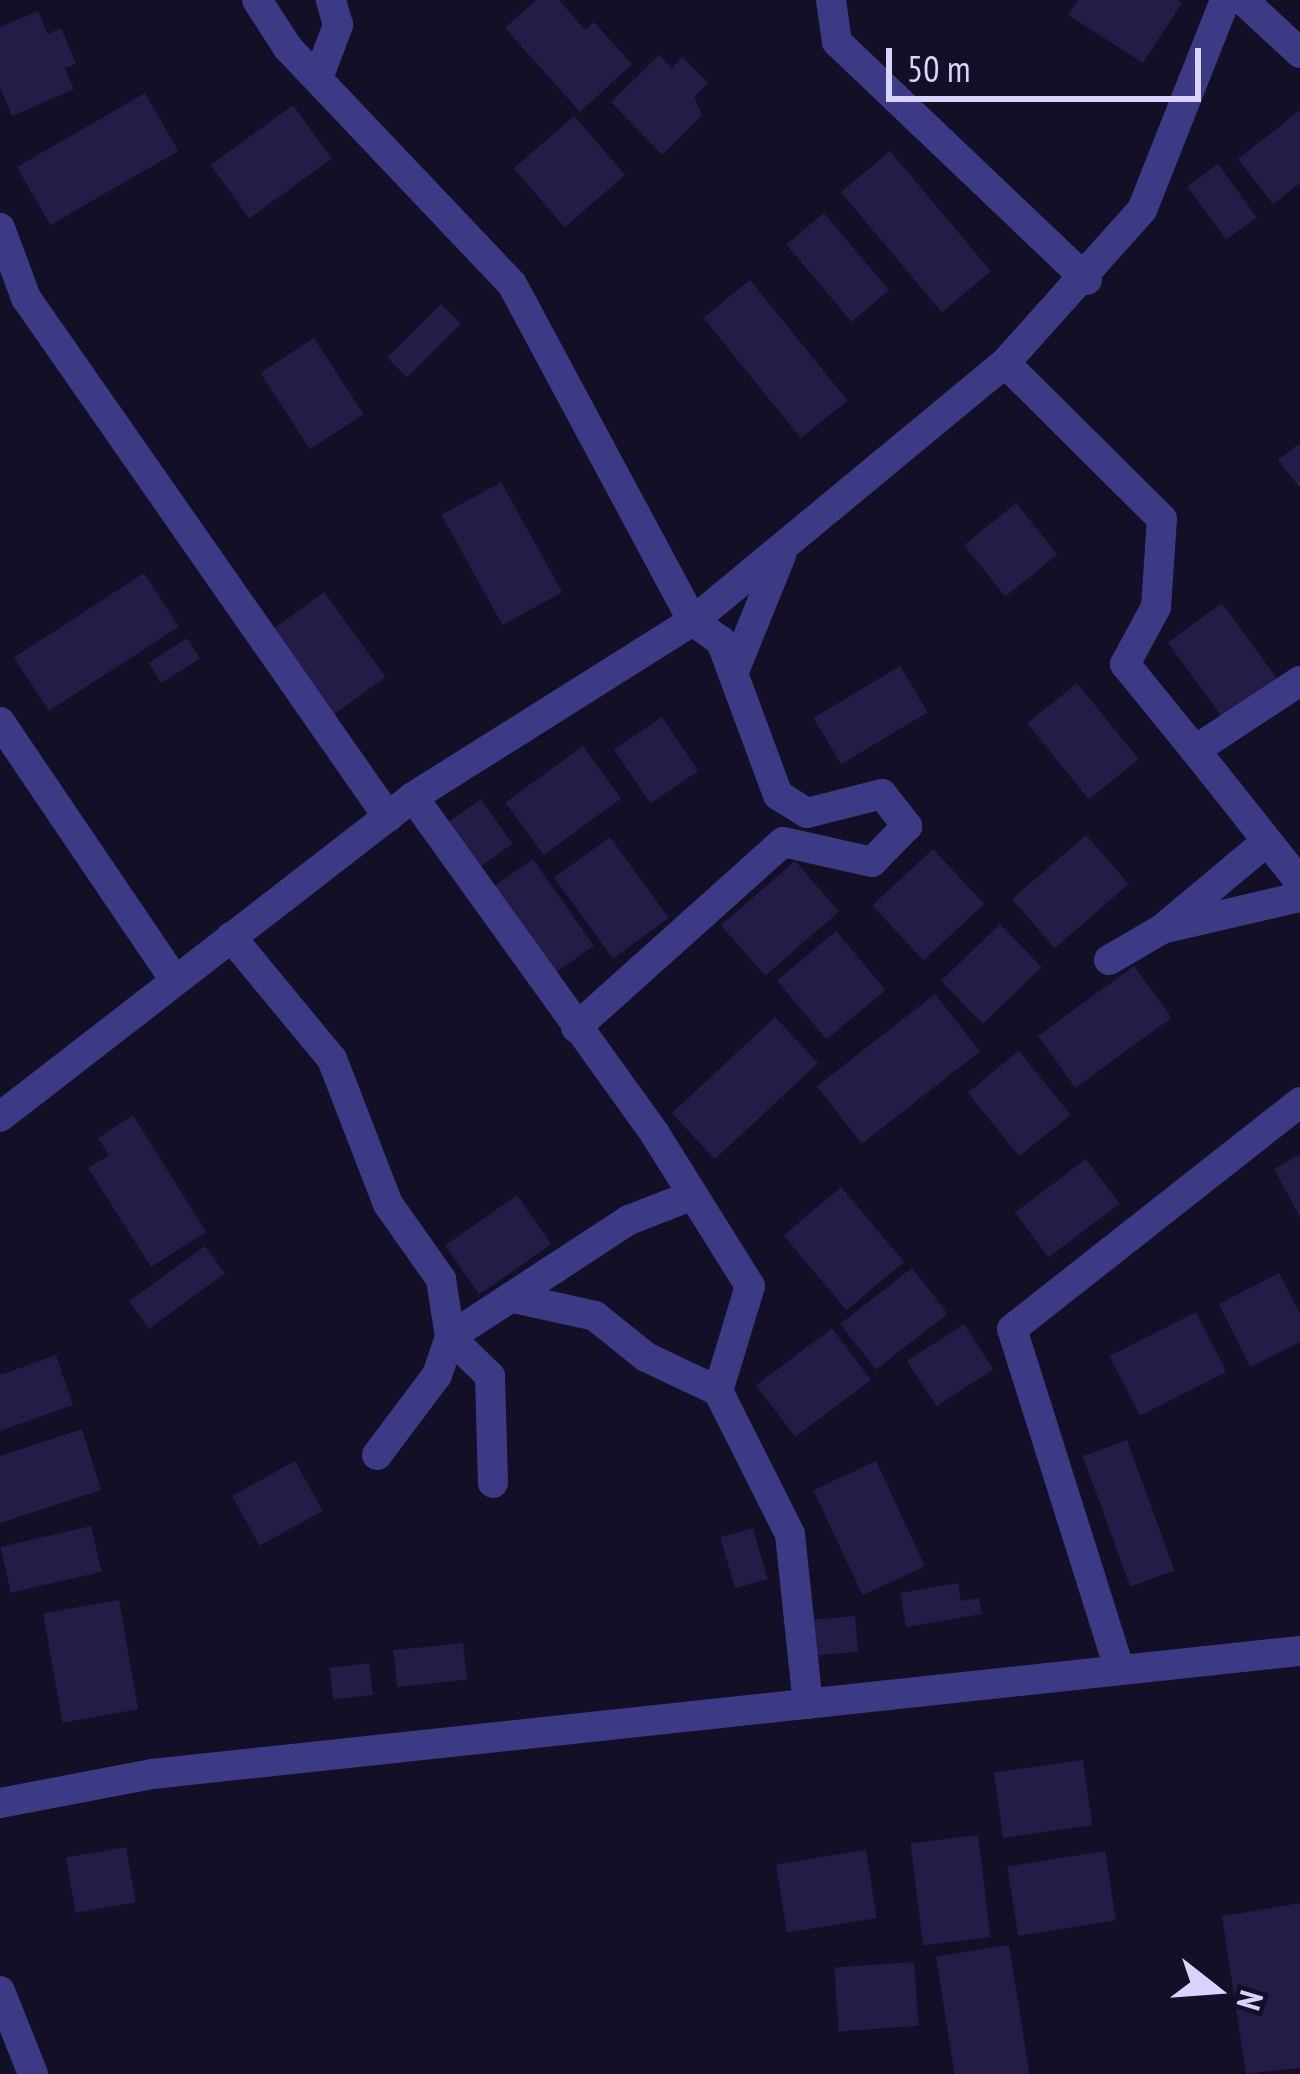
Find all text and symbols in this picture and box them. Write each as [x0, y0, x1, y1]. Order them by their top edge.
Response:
scale bar [892, 24, 1207, 98]
text: 50 m [907, 45, 970, 92]
north arrow [1156, 1930, 1276, 2050]
text: N [1228, 1986, 1274, 2015]

